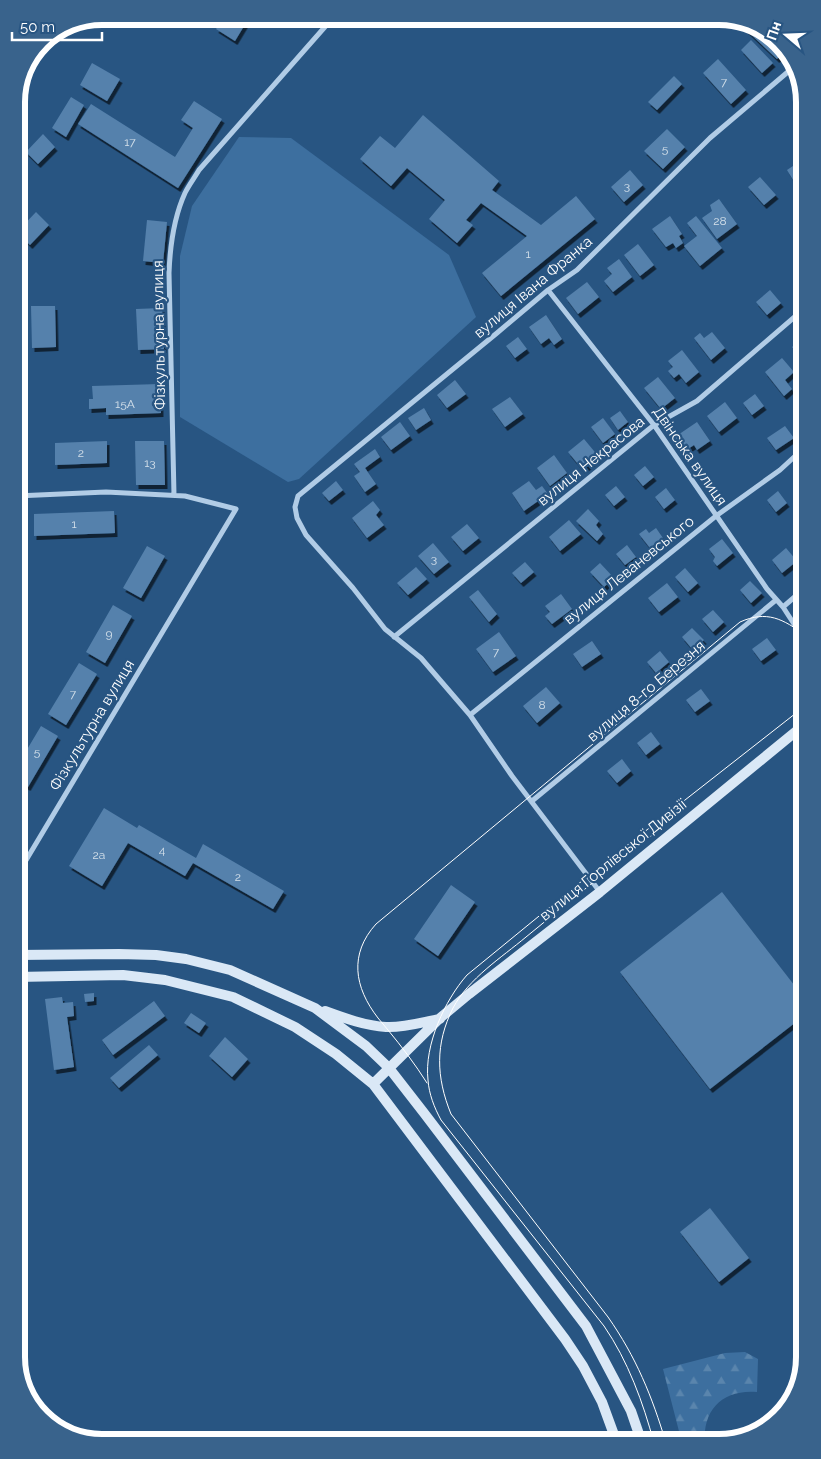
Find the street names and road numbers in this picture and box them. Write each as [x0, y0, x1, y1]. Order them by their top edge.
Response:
street label: вулиця Івана Франка [470, 232, 596, 342]
street label: Фізкультурна вулиця [149, 260, 169, 410]
street label: Двінська вулиця [649, 403, 731, 509]
street label: вулиця Некрасова [534, 412, 648, 510]
street label: вулиця Леваневського [560, 512, 698, 628]
street label: вулиця 8-го Березня [584, 637, 708, 745]
street label: Фізкультурна вулиця [46, 656, 138, 794]
street label: вулиця Горлівської Дивізії [536, 795, 691, 925]

